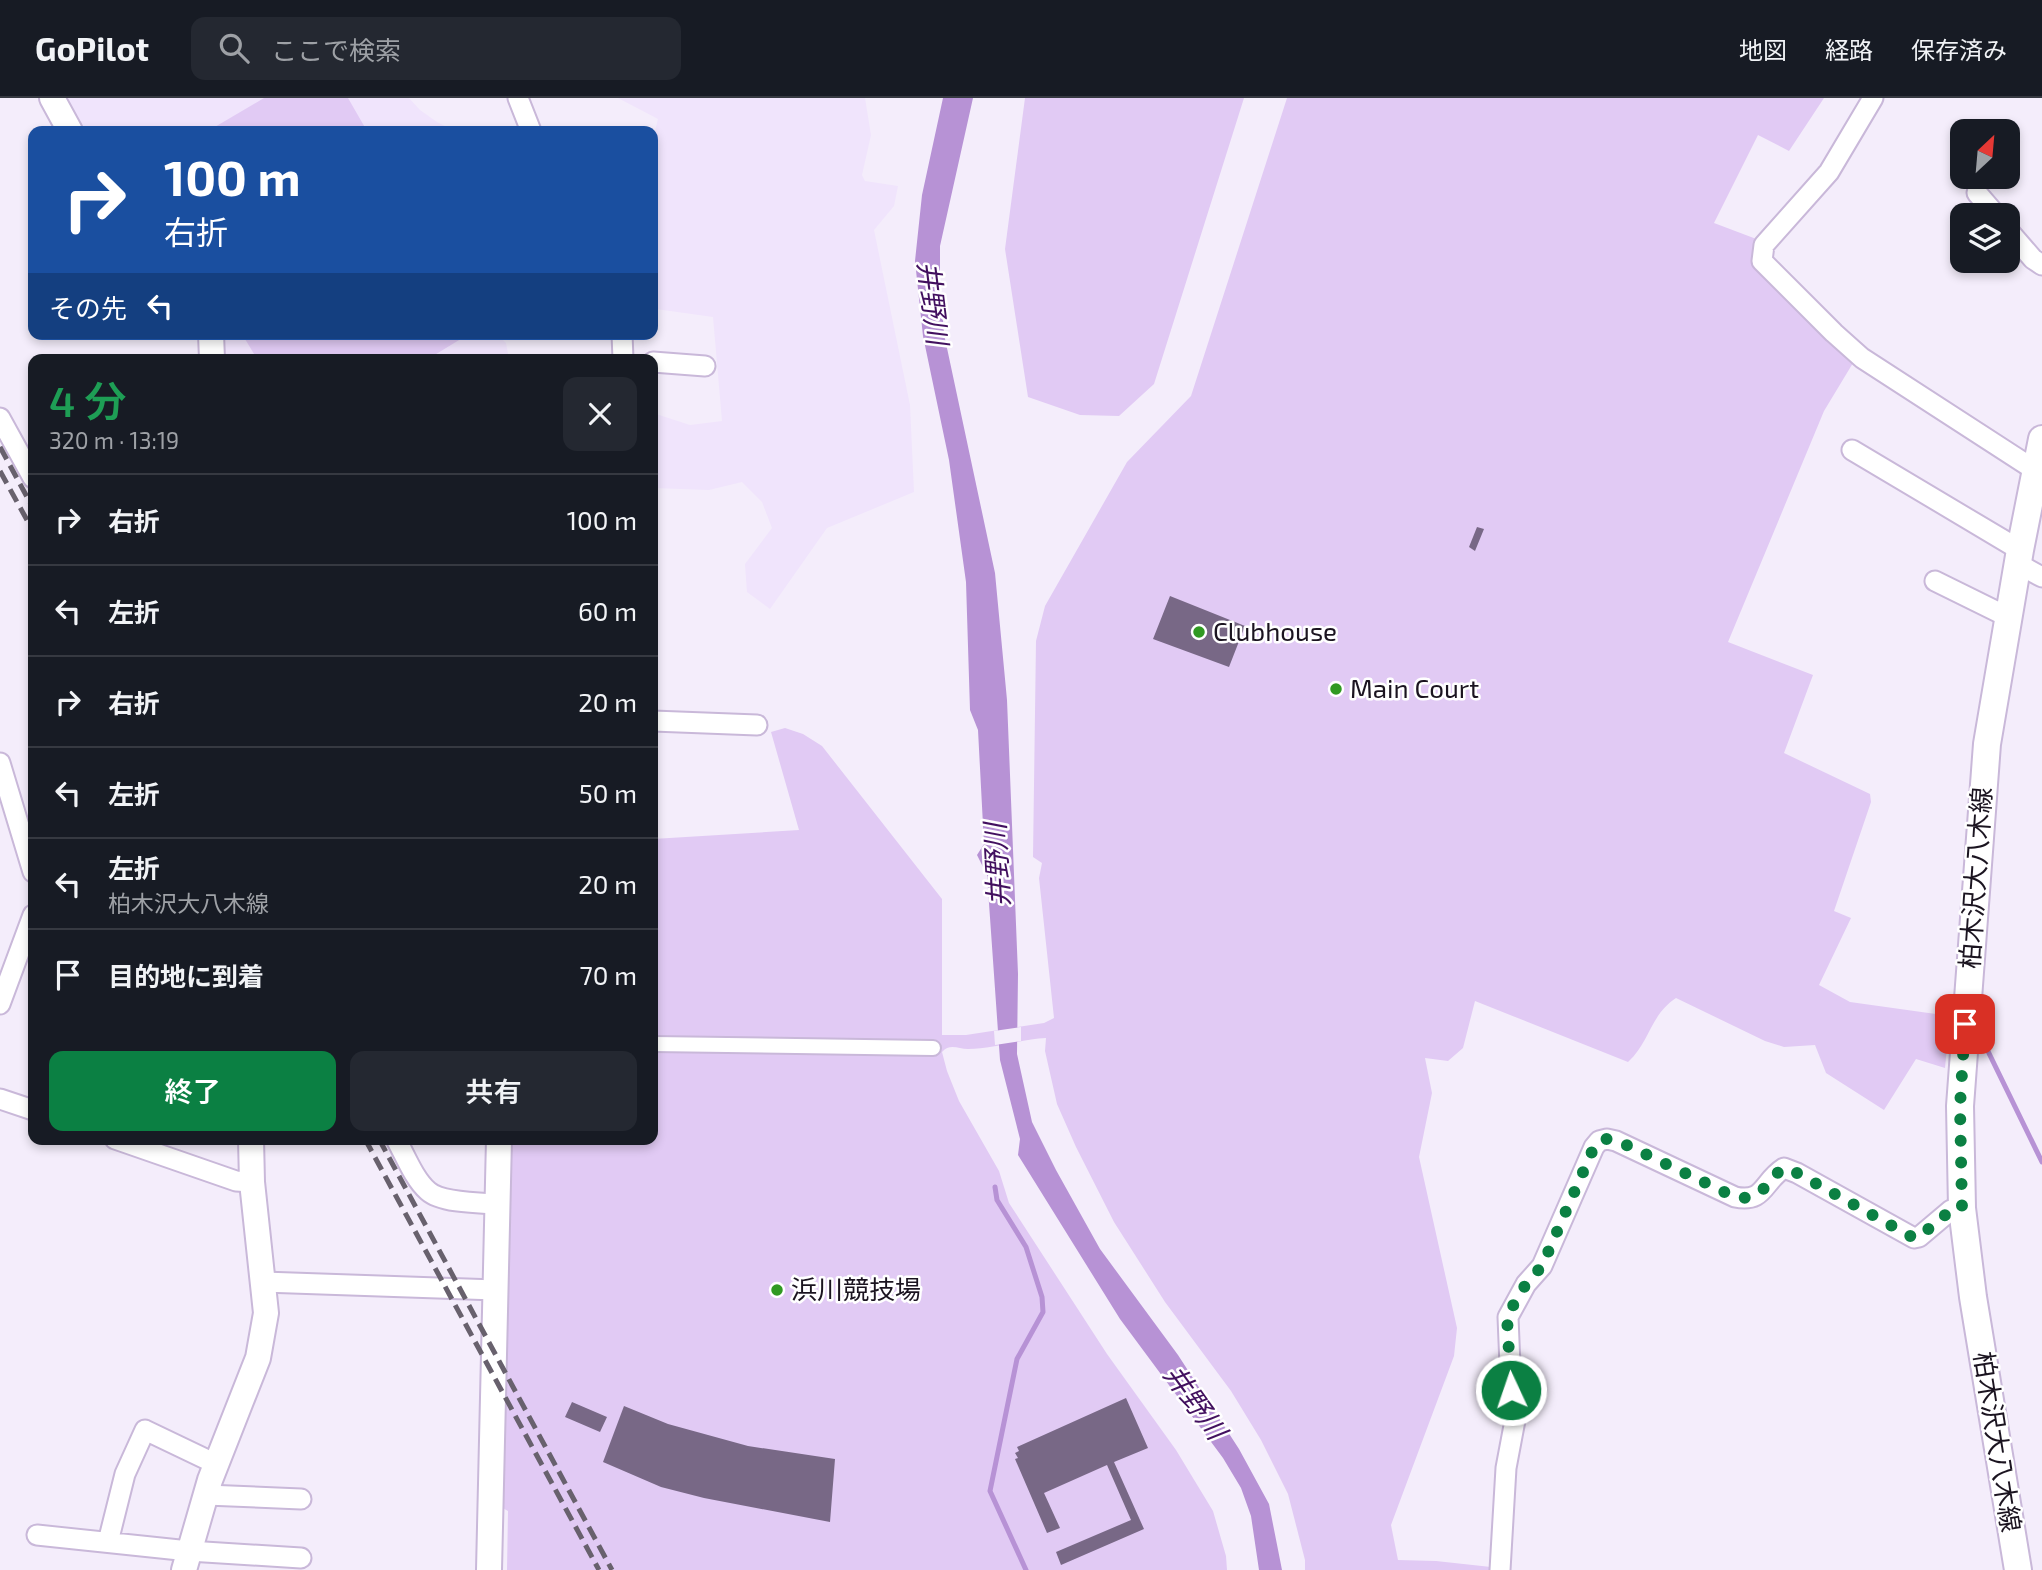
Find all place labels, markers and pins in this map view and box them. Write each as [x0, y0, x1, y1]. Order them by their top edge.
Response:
place label: Clubhouse [1213, 615, 1337, 646]
marker: Clubhouse [1191, 624, 1207, 640]
place label: Main Court [1350, 672, 1479, 703]
marker: Main Court [1328, 681, 1344, 697]
pin [1935, 994, 1995, 1054]
place label: 浜川競技場 [791, 1273, 921, 1304]
marker: 浜川競技場 [769, 1282, 785, 1298]

